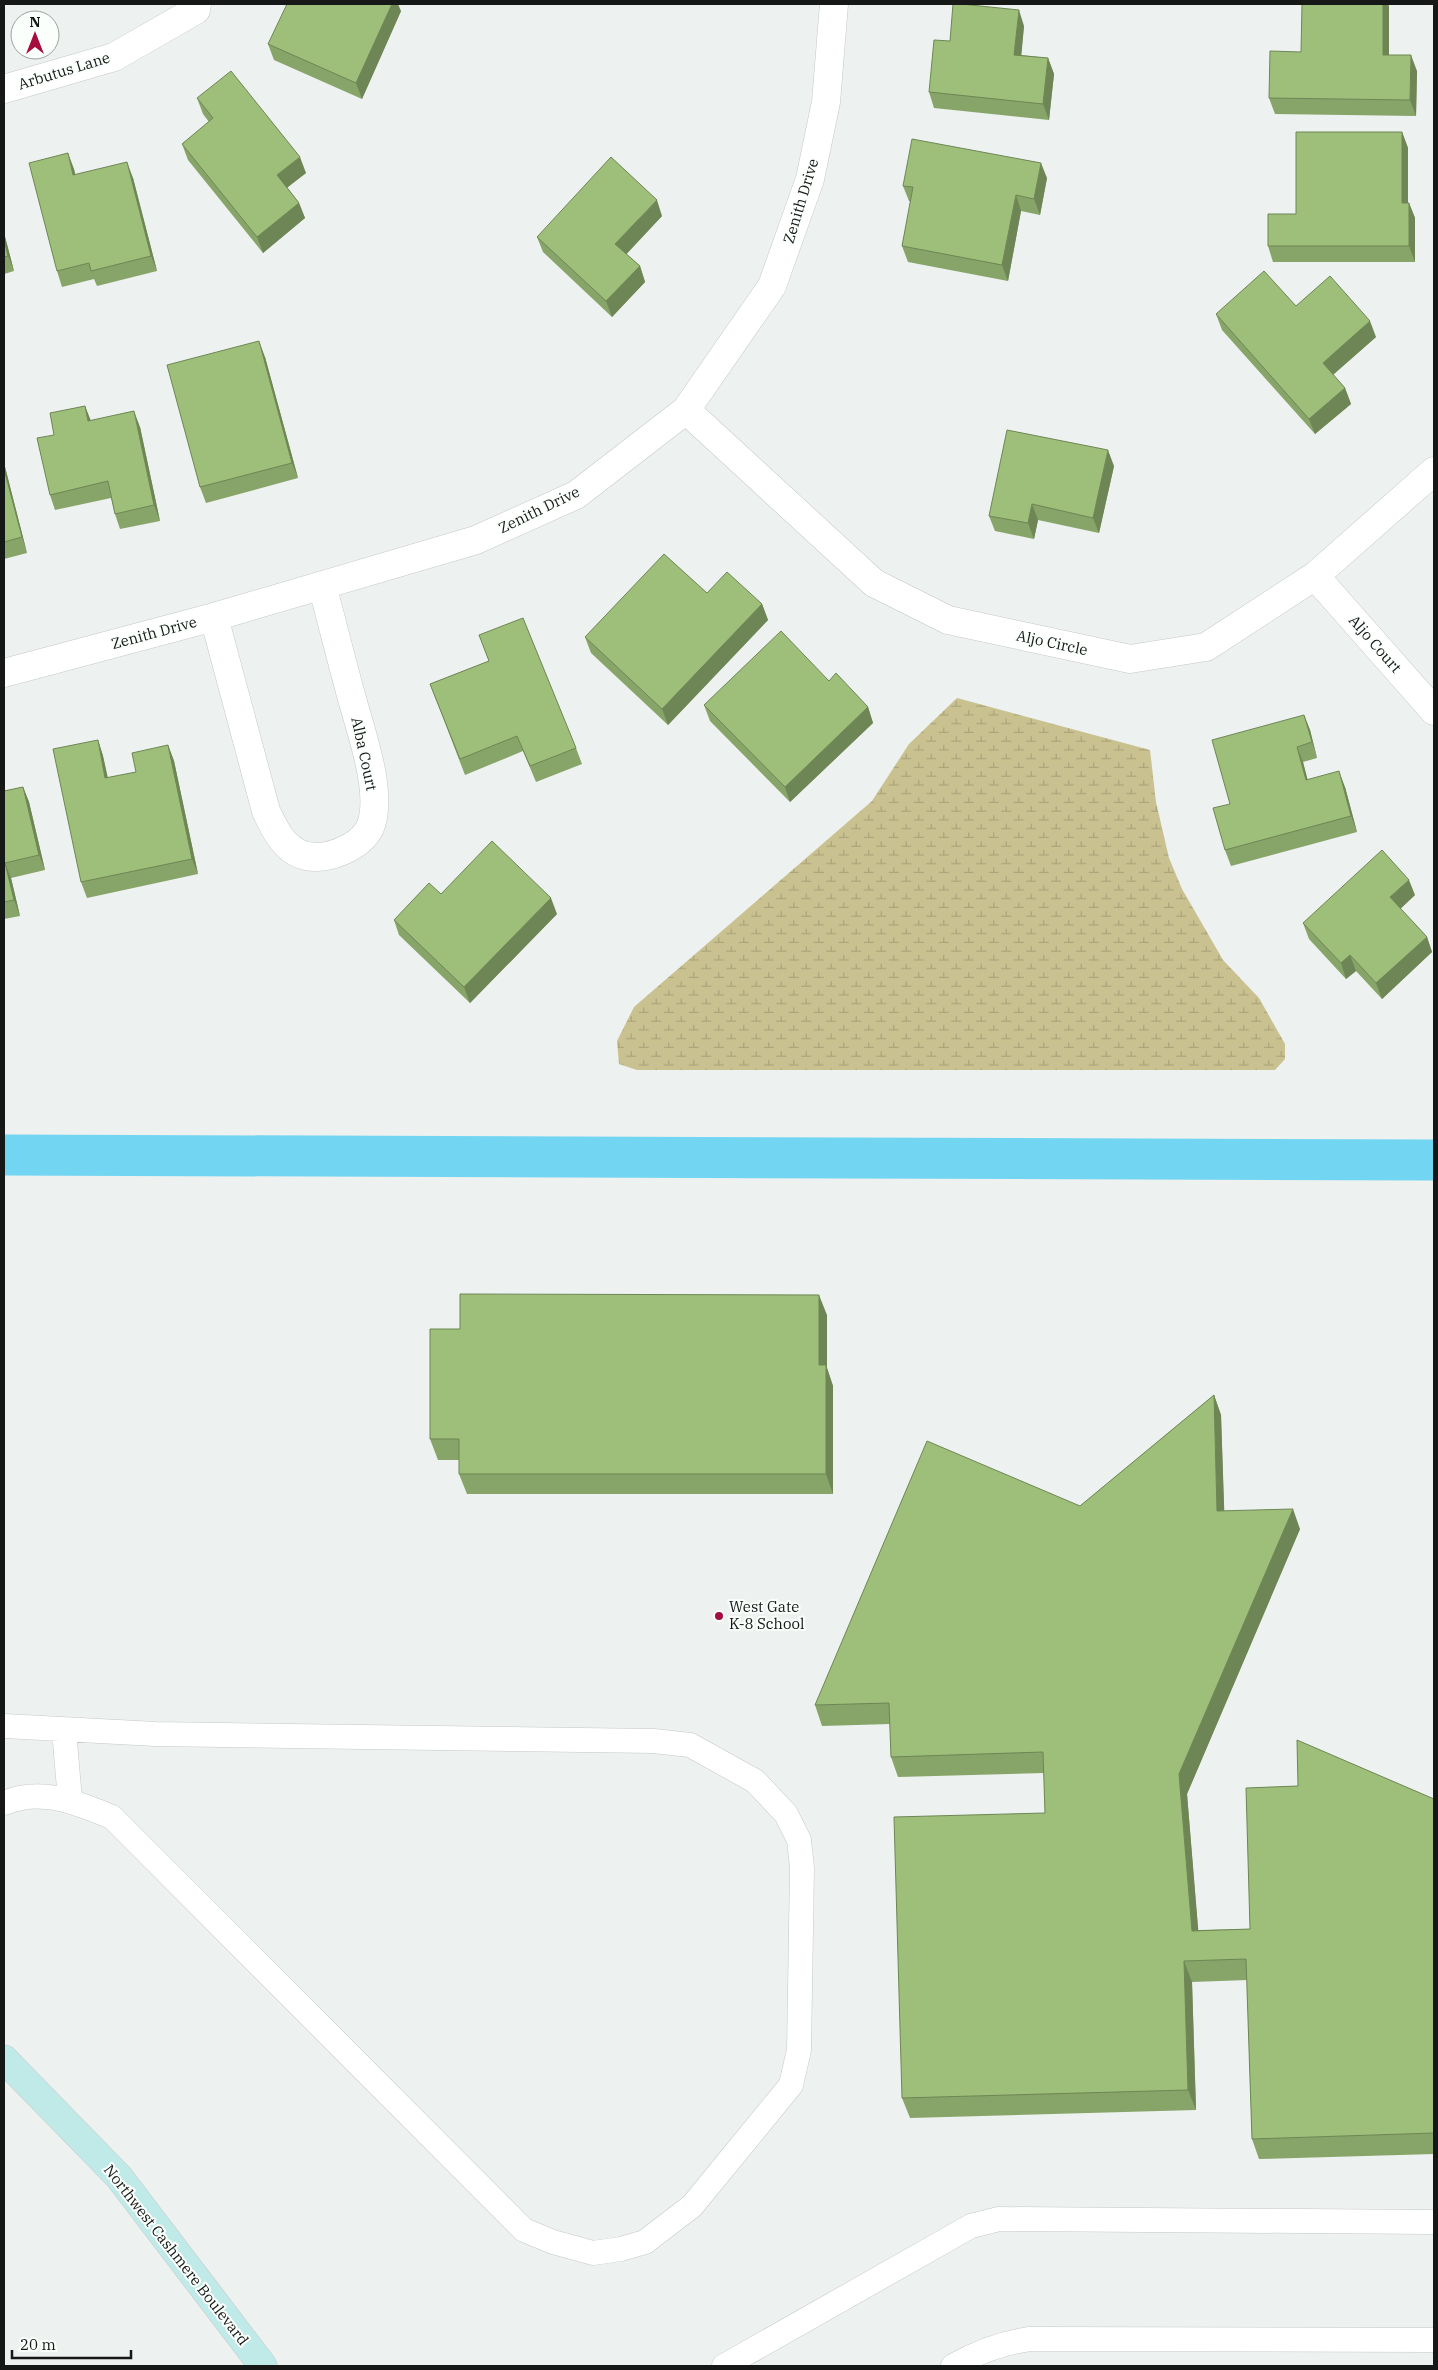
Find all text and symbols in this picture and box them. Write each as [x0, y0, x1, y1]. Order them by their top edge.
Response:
north arrow [10, 10, 60, 60]
text: N [29, 13, 41, 31]
street label: Arbutus Lane [16, 48, 112, 94]
street label: Zenith Drive [779, 156, 822, 246]
street label: Zenith Drive [495, 482, 582, 537]
street label: Aljo Court [1345, 611, 1406, 677]
street label: Zenith Drive [109, 612, 199, 653]
street label: Aljo Circle [1015, 626, 1090, 659]
street label: Alba Court [347, 715, 382, 792]
place label: West Gate K-8 School [729, 1597, 805, 1633]
marker: West Gate K-8 School [713, 1610, 725, 1622]
street label: Northwest Cashmere Boulevard [100, 2161, 253, 2349]
scale bar [12, 2328, 131, 2360]
text: 20 m [20, 2335, 56, 2354]

